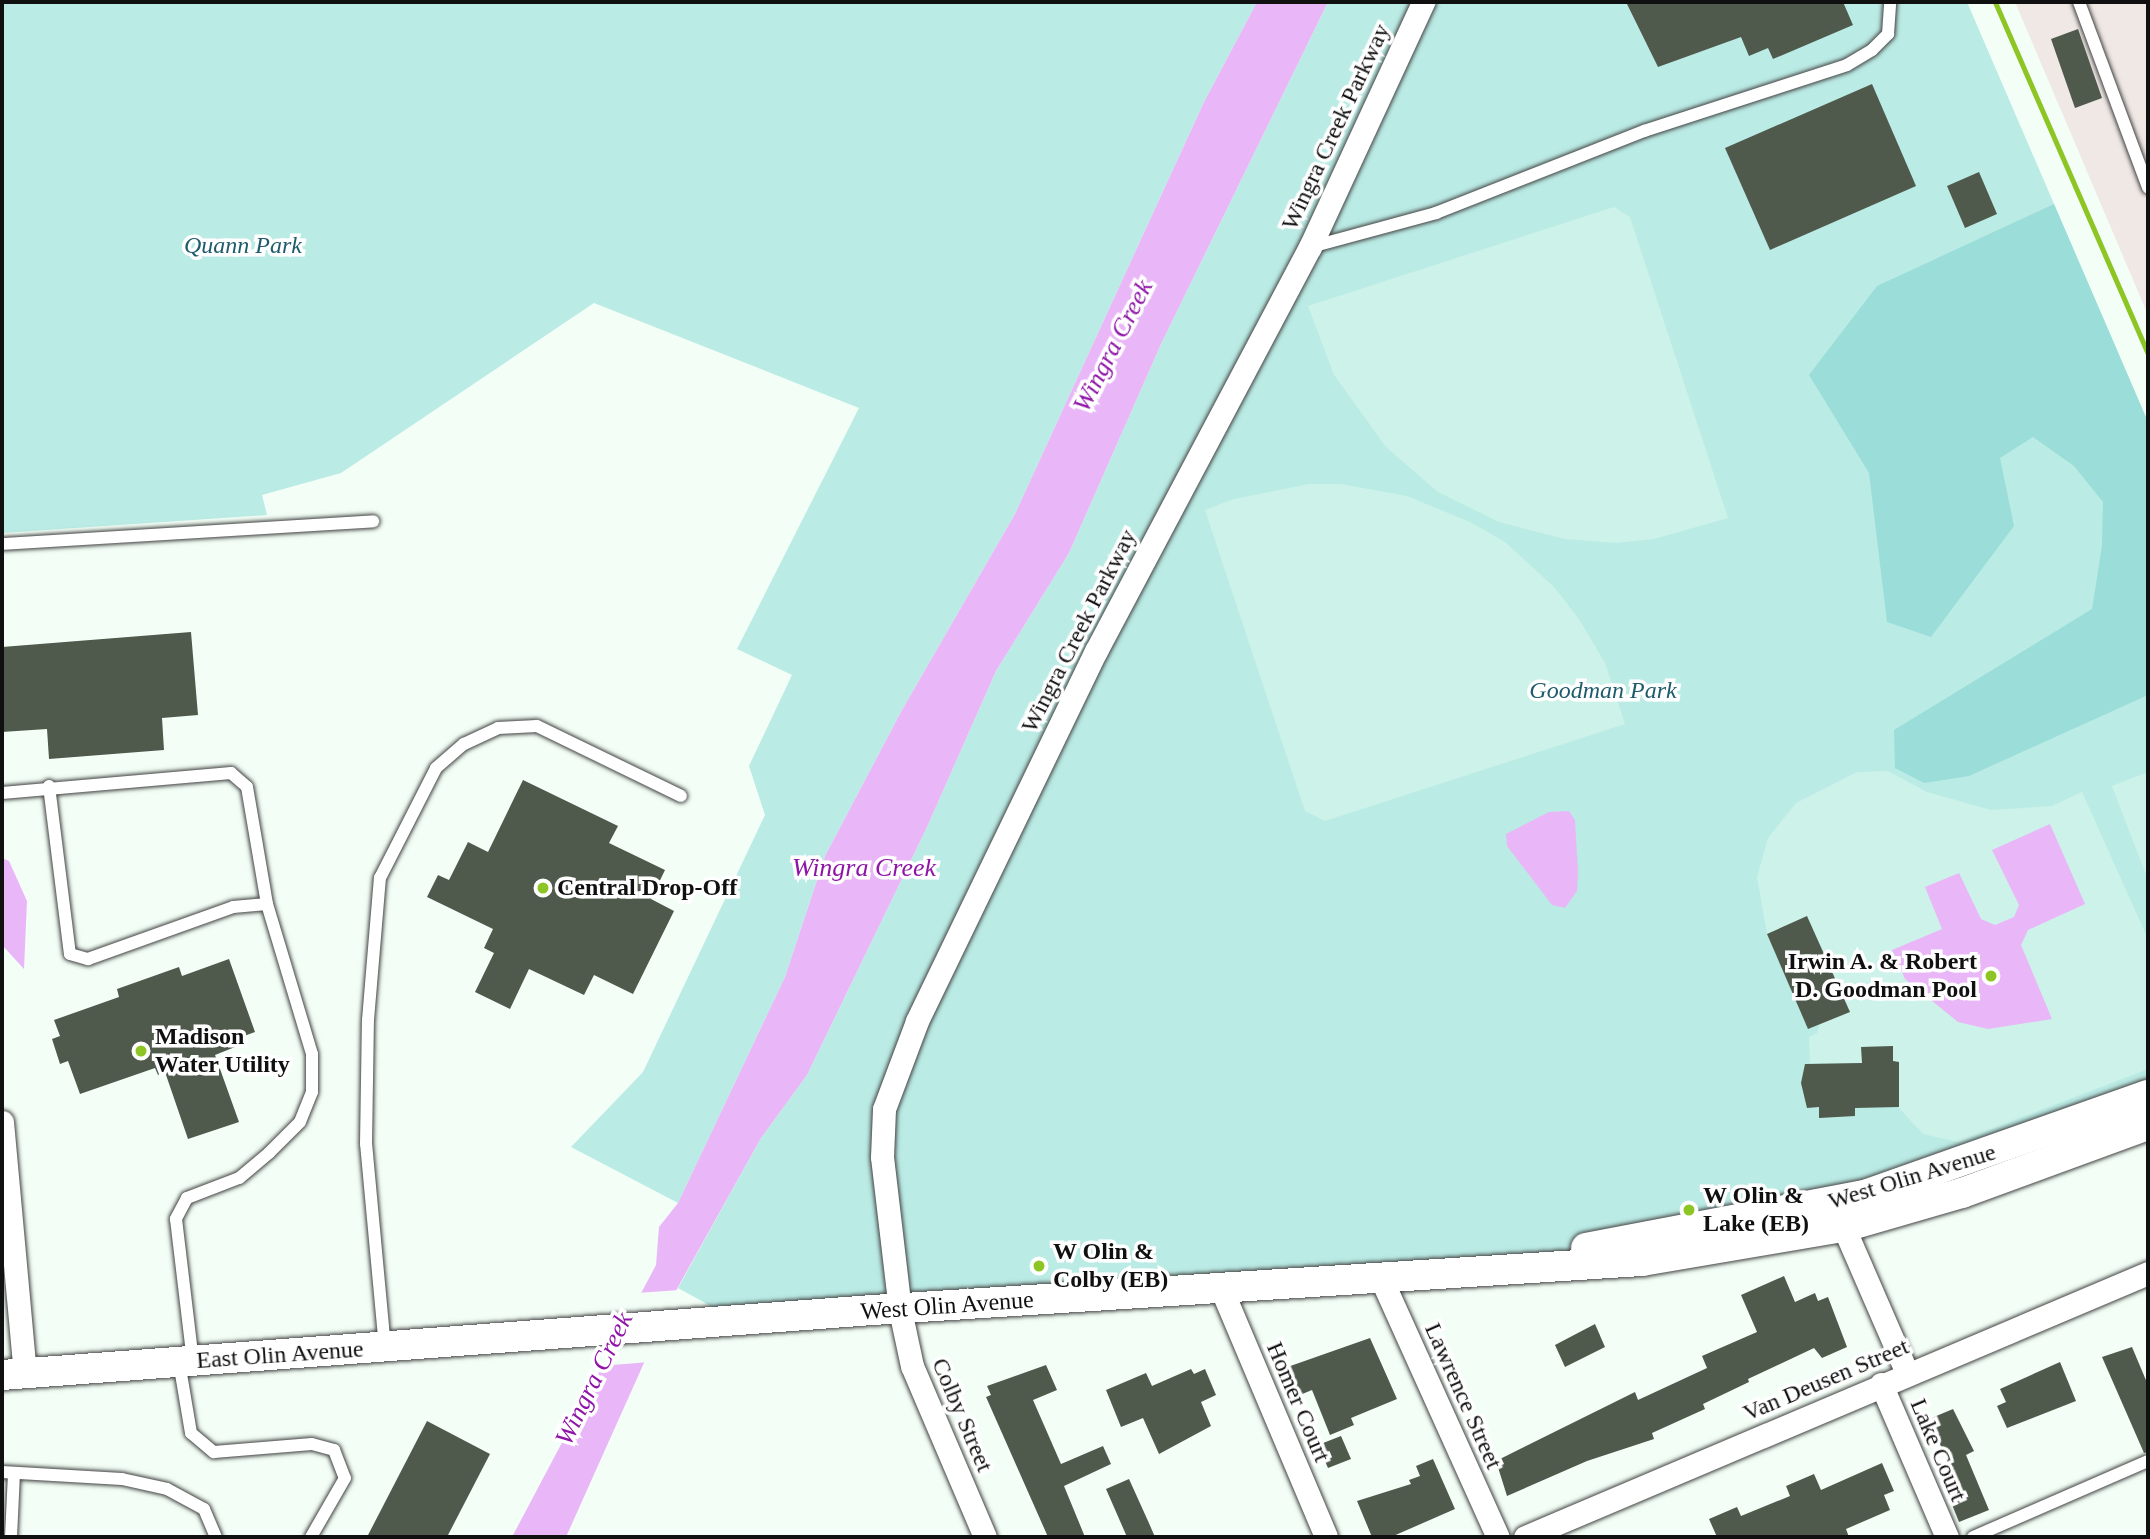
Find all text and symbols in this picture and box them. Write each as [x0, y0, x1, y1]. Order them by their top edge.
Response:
street label: Wingra Creek Parkway [1276, 19, 1396, 235]
park label: Quann Park [184, 232, 302, 260]
water label: Wingra Creek [1066, 275, 1160, 417]
street label: Wingra Creek Parkway [1015, 525, 1143, 737]
park label: Goodman Park [1529, 677, 1677, 705]
water label: Wingra Creek [792, 852, 936, 884]
place label: Central Drop-Off [557, 874, 737, 902]
marker: Central Drop-Off [535, 880, 551, 896]
place label: Irwin A. & Robert D. Goodman Pool [1786, 948, 1977, 1004]
marker: Irwin A. & Robert D. Goodman Pool [1983, 968, 1999, 984]
place label: Madison Water Utility [155, 1023, 290, 1079]
marker: Madison Water Utility [133, 1043, 149, 1059]
street label: West Olin Avenue [1824, 1138, 2000, 1216]
place label: W Olin & Lake (EB) [1703, 1182, 1809, 1238]
marker: W Olin & Lake (EB) [1681, 1202, 1697, 1218]
place label: W Olin & Colby (EB) [1053, 1238, 1168, 1294]
marker: W Olin & Colby (EB) [1031, 1258, 1047, 1274]
street label: West Olin Avenue [859, 1286, 1035, 1326]
water label: Wingra Creek [548, 1307, 640, 1451]
street label: Lawrence Street [1418, 1319, 1508, 1473]
street label: Van Deusen Street [1739, 1332, 1913, 1428]
street label: East Olin Avenue [195, 1335, 365, 1375]
street label: Homer Court [1260, 1338, 1336, 1466]
street label: Colby Street [925, 1354, 999, 1476]
street label: Lake Court [1904, 1394, 1972, 1506]

